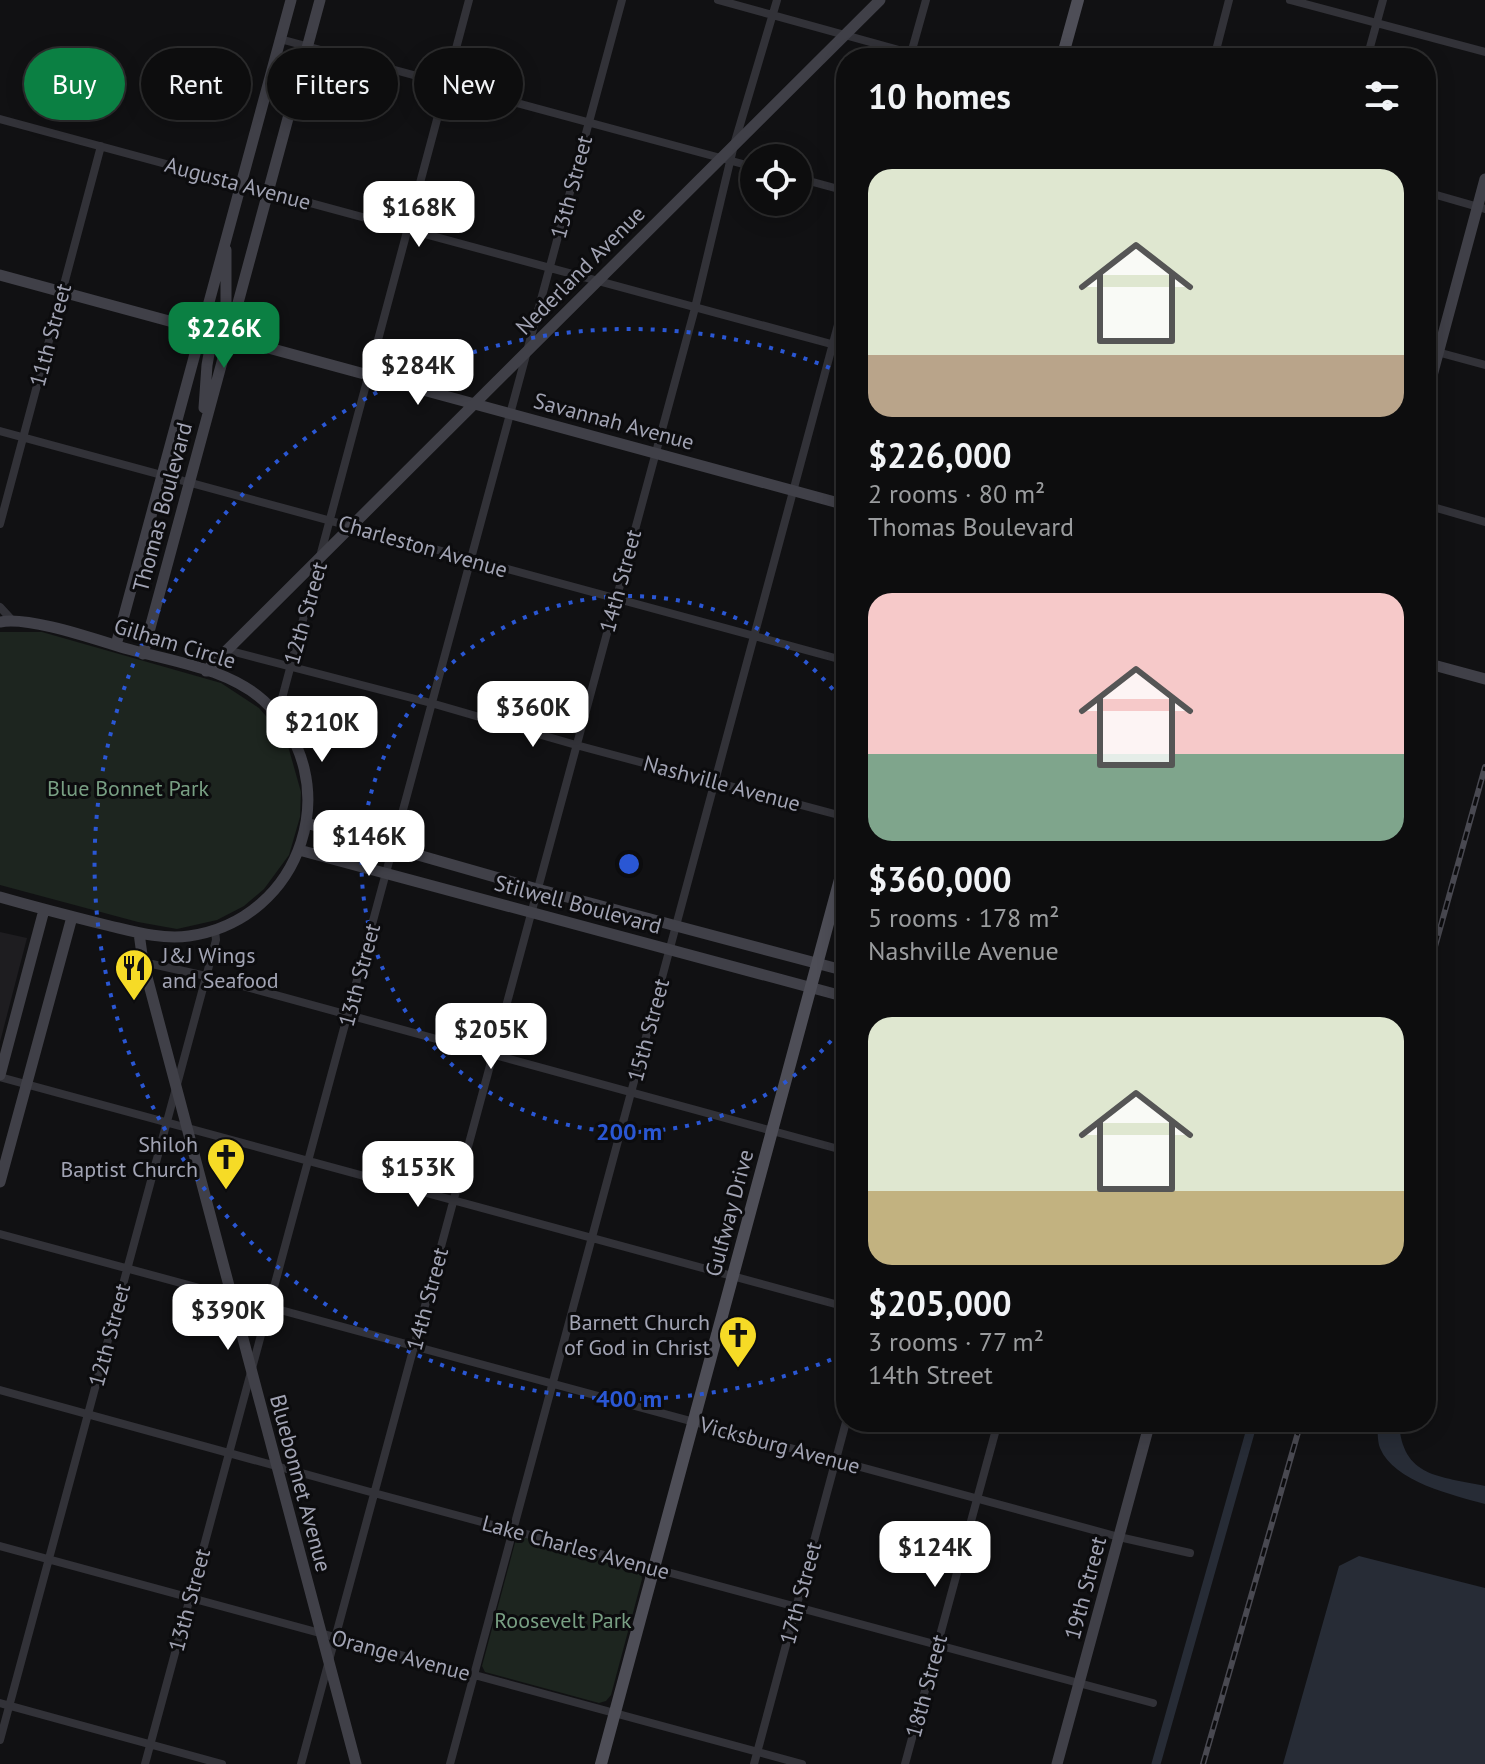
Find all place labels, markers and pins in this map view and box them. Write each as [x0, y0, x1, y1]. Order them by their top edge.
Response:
pin: $168K [363, 181, 475, 249]
pin: $226K [168, 302, 280, 370]
pin: $284K [362, 339, 474, 407]
pin: $360K [477, 681, 589, 749]
pin: $210K [266, 696, 378, 764]
pin: $146K [313, 810, 425, 878]
centre of rings [615, 850, 643, 878]
place label: J&J Wings and Seafood [161, 941, 279, 994]
restaurant icon: J&J Wings and Seafood [113, 947, 155, 1002]
pin: $205K [435, 1003, 547, 1071]
place label: Shiloh Baptist Church [60, 1130, 198, 1183]
church icon: Shiloh Baptist Church [205, 1136, 247, 1191]
pin: $153K [362, 1141, 474, 1209]
pin: $390K [172, 1284, 284, 1352]
place label: Barnett Church of God in Christ [564, 1308, 711, 1361]
church icon: Barnett Church of God in Christ [717, 1314, 759, 1369]
pin: $124K [879, 1521, 991, 1589]

